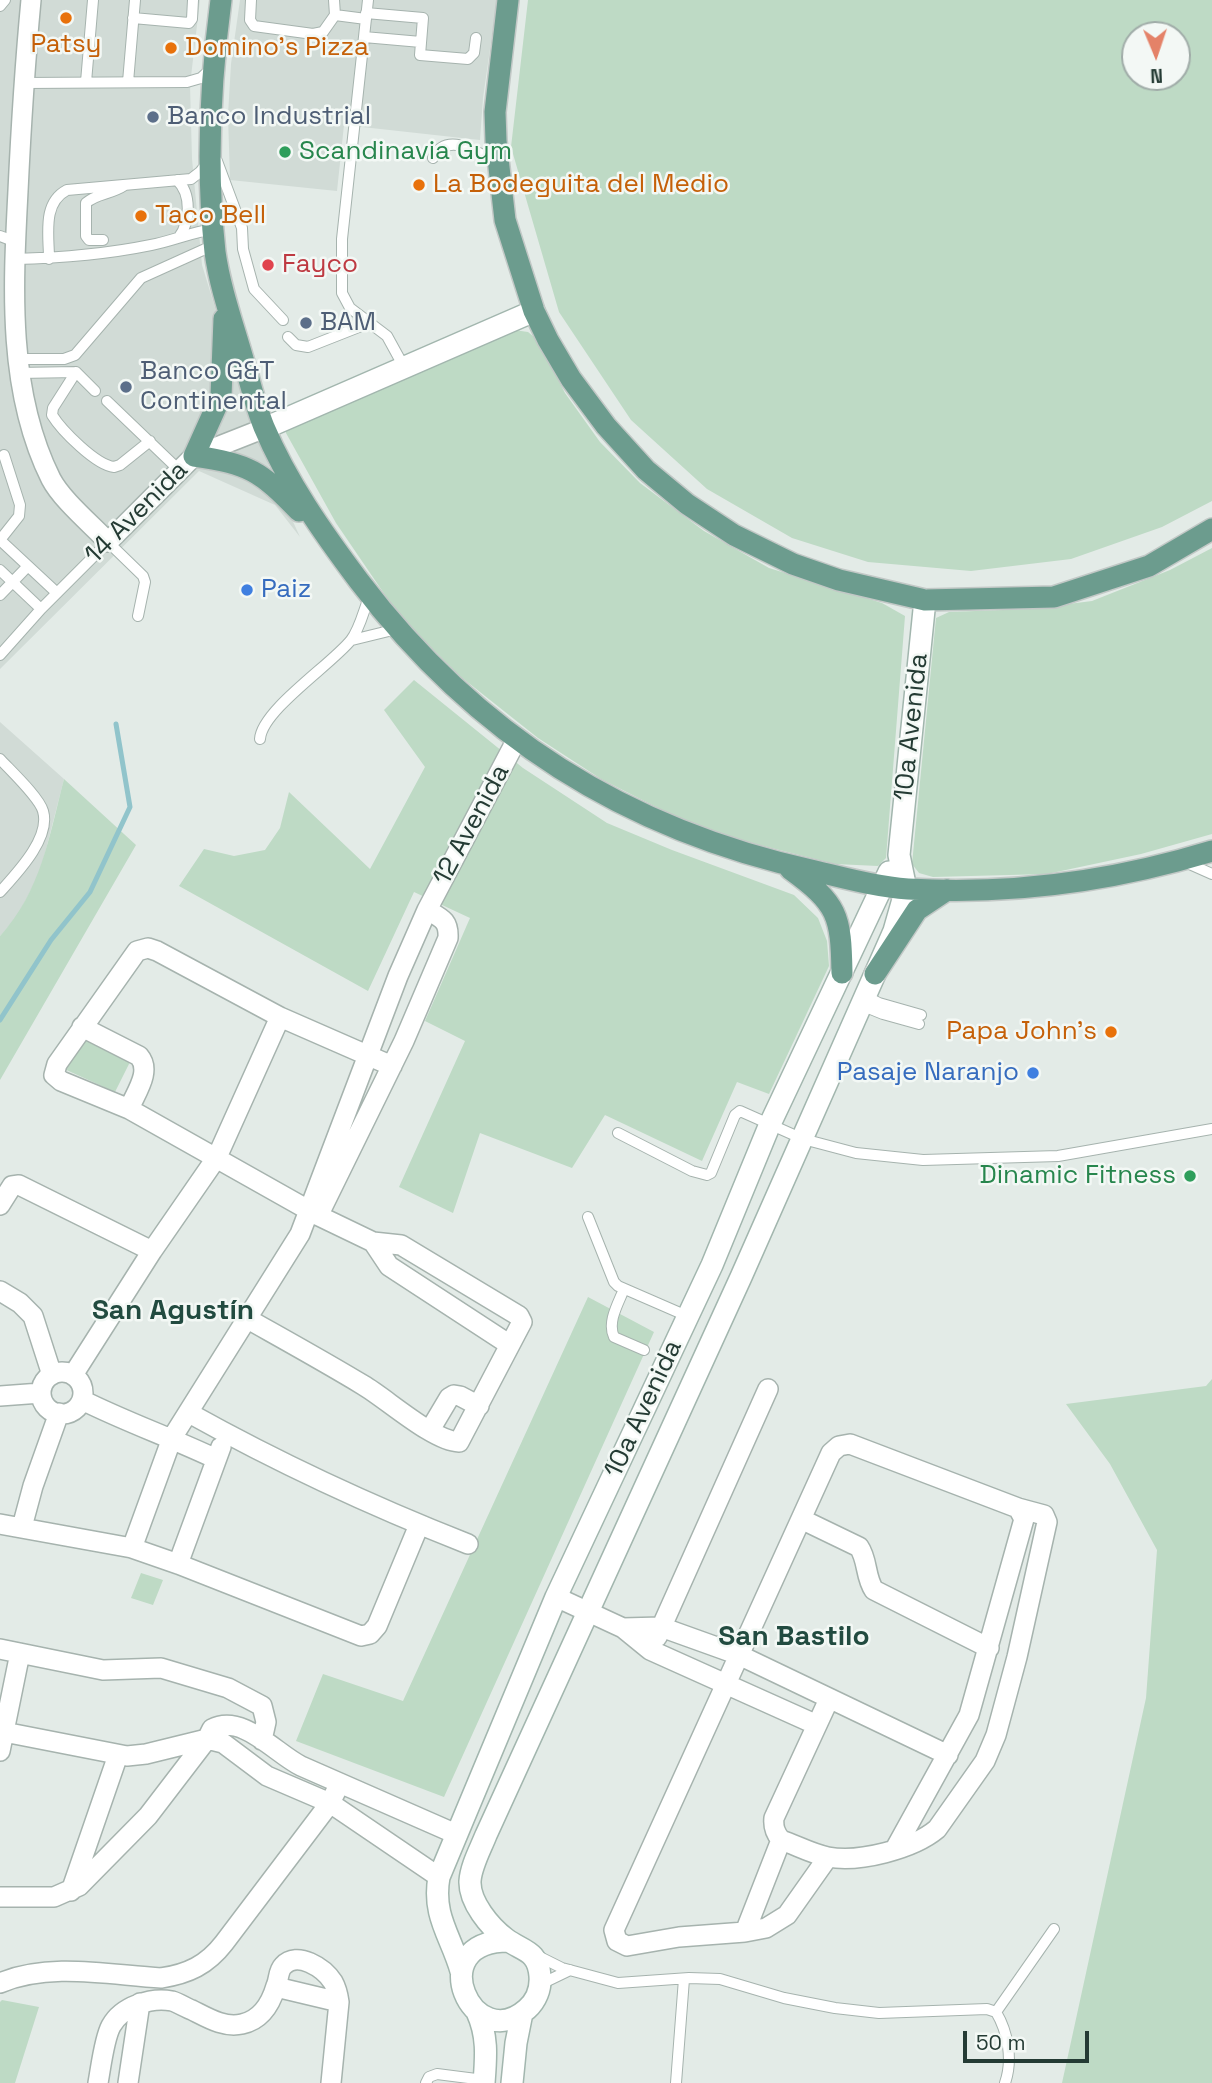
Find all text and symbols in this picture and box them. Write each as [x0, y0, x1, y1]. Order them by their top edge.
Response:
marker: Patsy [58, 10, 74, 26]
north arrow [1121, 21, 1191, 91]
place label: Patsy [30, 29, 102, 61]
place label: Domino's Pizza [185, 32, 369, 64]
marker: Domino's Pizza [163, 40, 179, 56]
text: N [1150, 63, 1163, 88]
place label: Banco Industrial [167, 101, 371, 133]
marker: Banco Industrial [145, 109, 161, 125]
place label: Scandinavia Gym [299, 136, 512, 168]
marker: Scandinavia Gym [277, 144, 293, 160]
place label: La Bodeguita del Medio [433, 169, 729, 201]
marker: La Bodeguita del Medio [411, 177, 427, 193]
place label: Taco Bell [155, 200, 266, 232]
marker: Taco Bell [133, 208, 149, 224]
place label: Fayco [282, 249, 358, 281]
marker: Fayco [260, 257, 276, 273]
place label: BAM [320, 307, 376, 339]
marker: BAM [298, 315, 314, 331]
place label: Banco G&T Continental [140, 356, 287, 418]
marker: Banco G&T Continental [118, 379, 134, 395]
street label: 14 Avenida [79, 455, 195, 571]
place label: Paiz [261, 574, 311, 606]
marker: Paiz [239, 582, 255, 598]
street label: 10a Avenida [889, 652, 935, 802]
street label: 12 Avenida [427, 759, 517, 891]
place label: Papa John's [946, 1016, 1097, 1048]
marker: Papa John's [1103, 1024, 1119, 1040]
place label: Pasaje Naranjo [837, 1057, 1019, 1089]
marker: Pasaje Naranjo [1025, 1065, 1041, 1081]
place label: Dinamic Fitness [979, 1160, 1176, 1192]
marker: Dinamic Fitness [1182, 1168, 1198, 1184]
district label: San Agustín [92, 1294, 254, 1328]
street label: 10a Avenida [599, 1335, 689, 1483]
district label: San Bastilo [718, 1620, 870, 1654]
scale bar [967, 2016, 1093, 2060]
text: 50 m [976, 2029, 1026, 2056]

